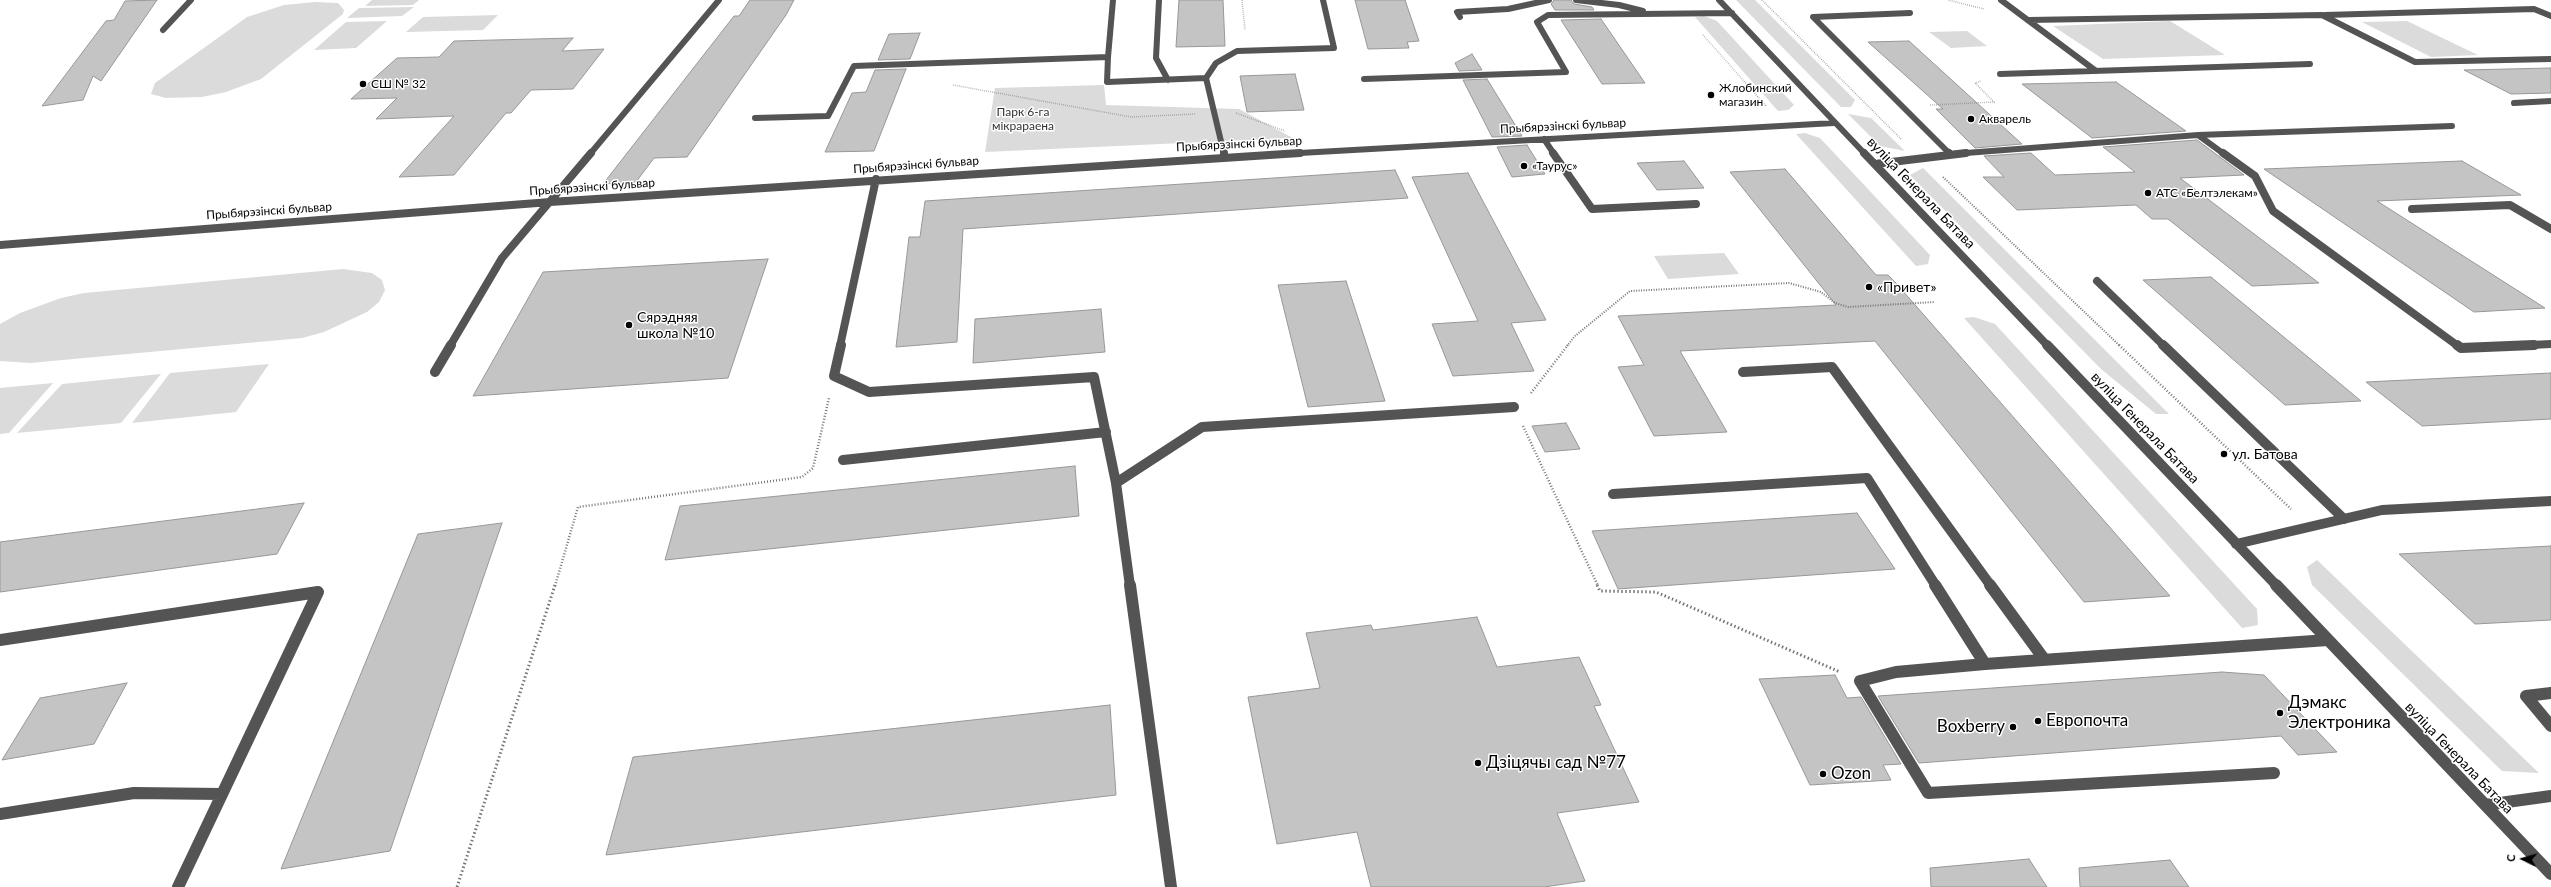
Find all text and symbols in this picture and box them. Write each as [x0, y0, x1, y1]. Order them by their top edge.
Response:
place label: СШ № 32 [371, 77, 426, 91]
marker: СШ № 32 [358, 79, 368, 89]
place label: Жлобинский магазин [1719, 81, 1792, 109]
marker: Жлобинский магазин [1706, 90, 1716, 100]
park label: Парк 6-га мікрараена [992, 105, 1054, 133]
place label: Акварель [1979, 112, 2031, 126]
marker: Акварель [1966, 114, 1976, 124]
street label: Прыбярэзінскі бульвар [1500, 116, 1626, 136]
street label: Прыбярэзінскі бульвар [1176, 134, 1302, 154]
street label: вуліца Генерала Батава [1863, 134, 1979, 252]
street label: Прыбярэзінскі бульвар [853, 153, 979, 177]
place label: «Таурус» [1532, 159, 1577, 173]
marker: «Таурус» [1519, 161, 1529, 171]
street label: Прыбярэзінскі бульвар [529, 175, 655, 199]
place label: АТС «Белтэлекам» [2156, 186, 2258, 200]
marker: АТС «Белтэлекам» [2143, 188, 2153, 198]
street label: Прыбярэзінскі бульвар [206, 199, 332, 223]
place label: «Привет» [1877, 279, 1936, 295]
marker: «Привет» [1864, 282, 1874, 292]
place label: Сярэдняя школа №10 [637, 309, 714, 342]
marker: Сярэдняя школа №10 [624, 320, 634, 330]
street label: вуліца Генерала Батава [2087, 369, 2203, 487]
place label: ул. Батова [2232, 446, 2298, 462]
marker: ул. Батова [2219, 449, 2229, 459]
place label: Дэмакс Электроника [2288, 693, 2391, 733]
street label: вуліца Генерала Батава [2401, 699, 2517, 817]
marker: Дэмакс Электроника [2275, 708, 2285, 718]
place label: Европочта [2046, 711, 2128, 731]
marker: Европочта [2033, 716, 2043, 726]
place label: Boxberry [1937, 717, 2005, 737]
marker: Boxberry [2008, 722, 2018, 732]
place label: Дзіцячы сад №77 [1486, 753, 1626, 773]
marker: Дзіцячы сад №77 [1473, 758, 1483, 768]
place label: Ozon [1831, 764, 1871, 784]
marker: Ozon [1818, 769, 1828, 779]
north arrow [2503, 839, 2543, 879]
text: С [2504, 854, 2517, 862]

